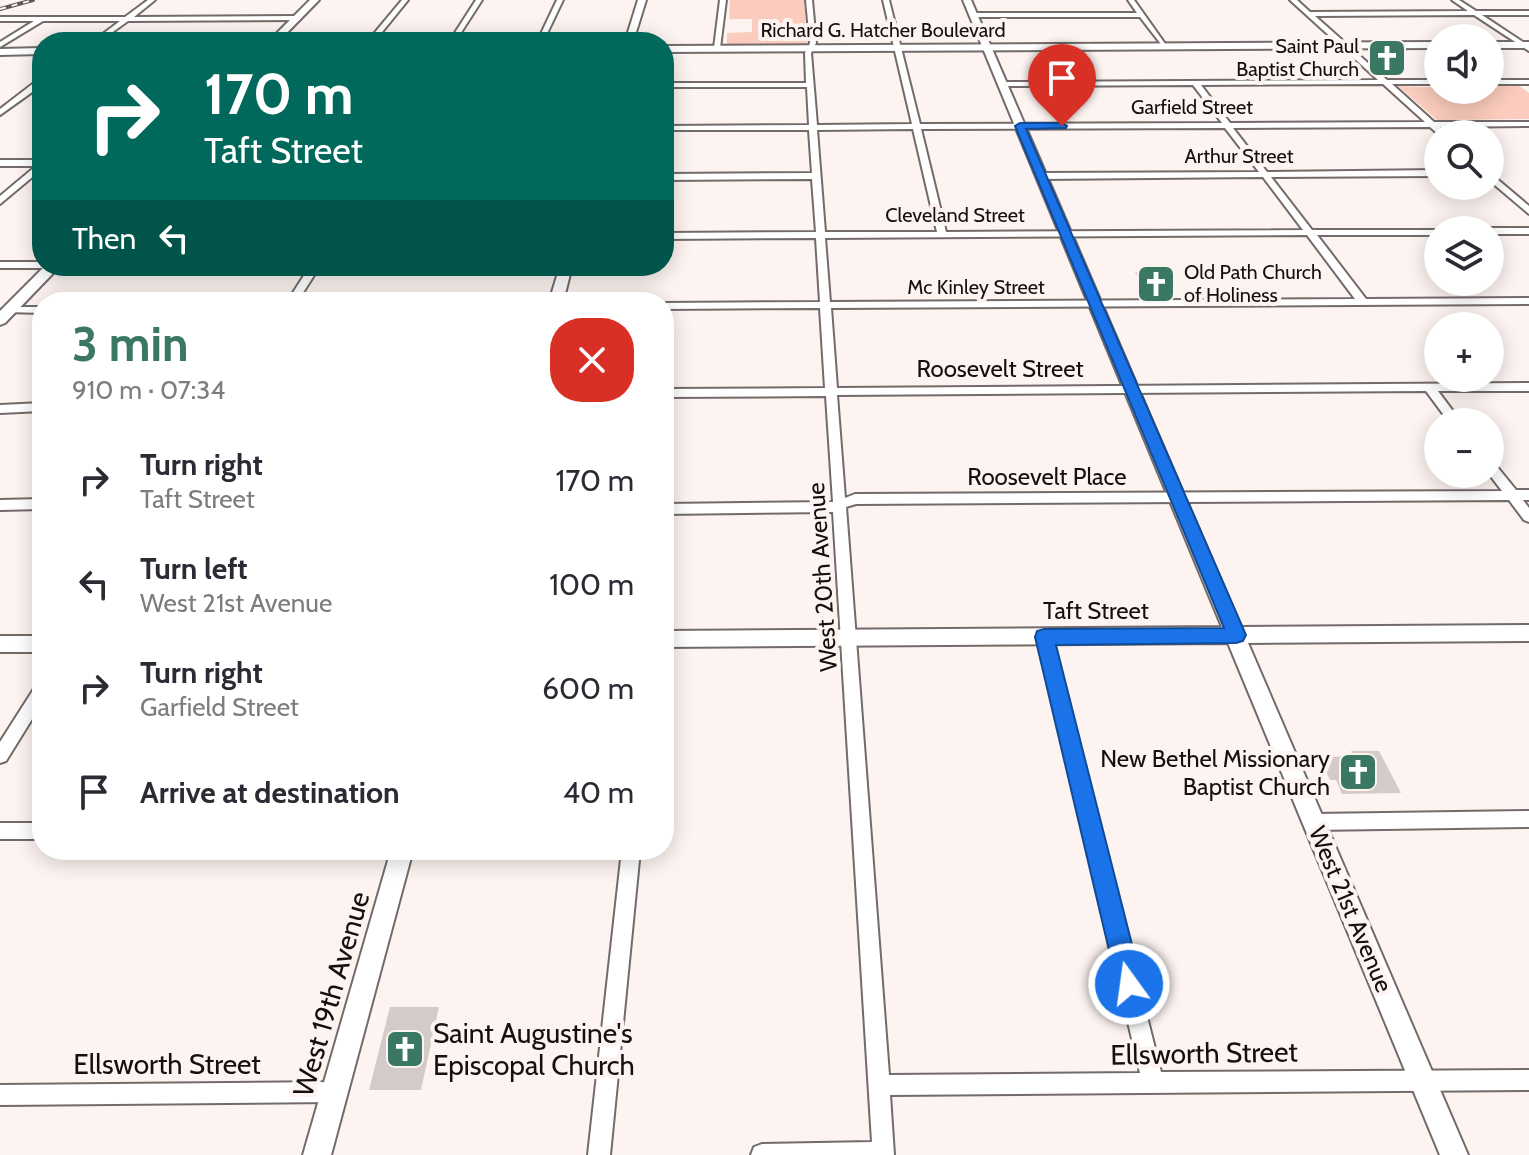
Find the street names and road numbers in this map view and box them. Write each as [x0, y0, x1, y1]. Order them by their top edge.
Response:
street label: Richard G. Hatcher Boulevard [760, 18, 1006, 42]
street label: Garfield Street [1131, 95, 1253, 119]
street label: Arthur Street [1185, 144, 1294, 168]
street label: Cleveland Street [885, 203, 1025, 227]
street label: Mc Kinley Street [907, 275, 1045, 299]
street label: Roosevelt Street [916, 354, 1084, 383]
street label: Roosevelt Place [967, 462, 1127, 491]
street label: West 20th Avenue [801, 482, 843, 672]
street label: Taft Street [1043, 596, 1149, 625]
street label: West 21st Avenue [1303, 822, 1399, 996]
street label: West 19th Avenue [285, 888, 377, 1100]
street label: Ellsworth Street [1110, 1034, 1298, 1072]
street label: Ellsworth Street [73, 1047, 261, 1081]

